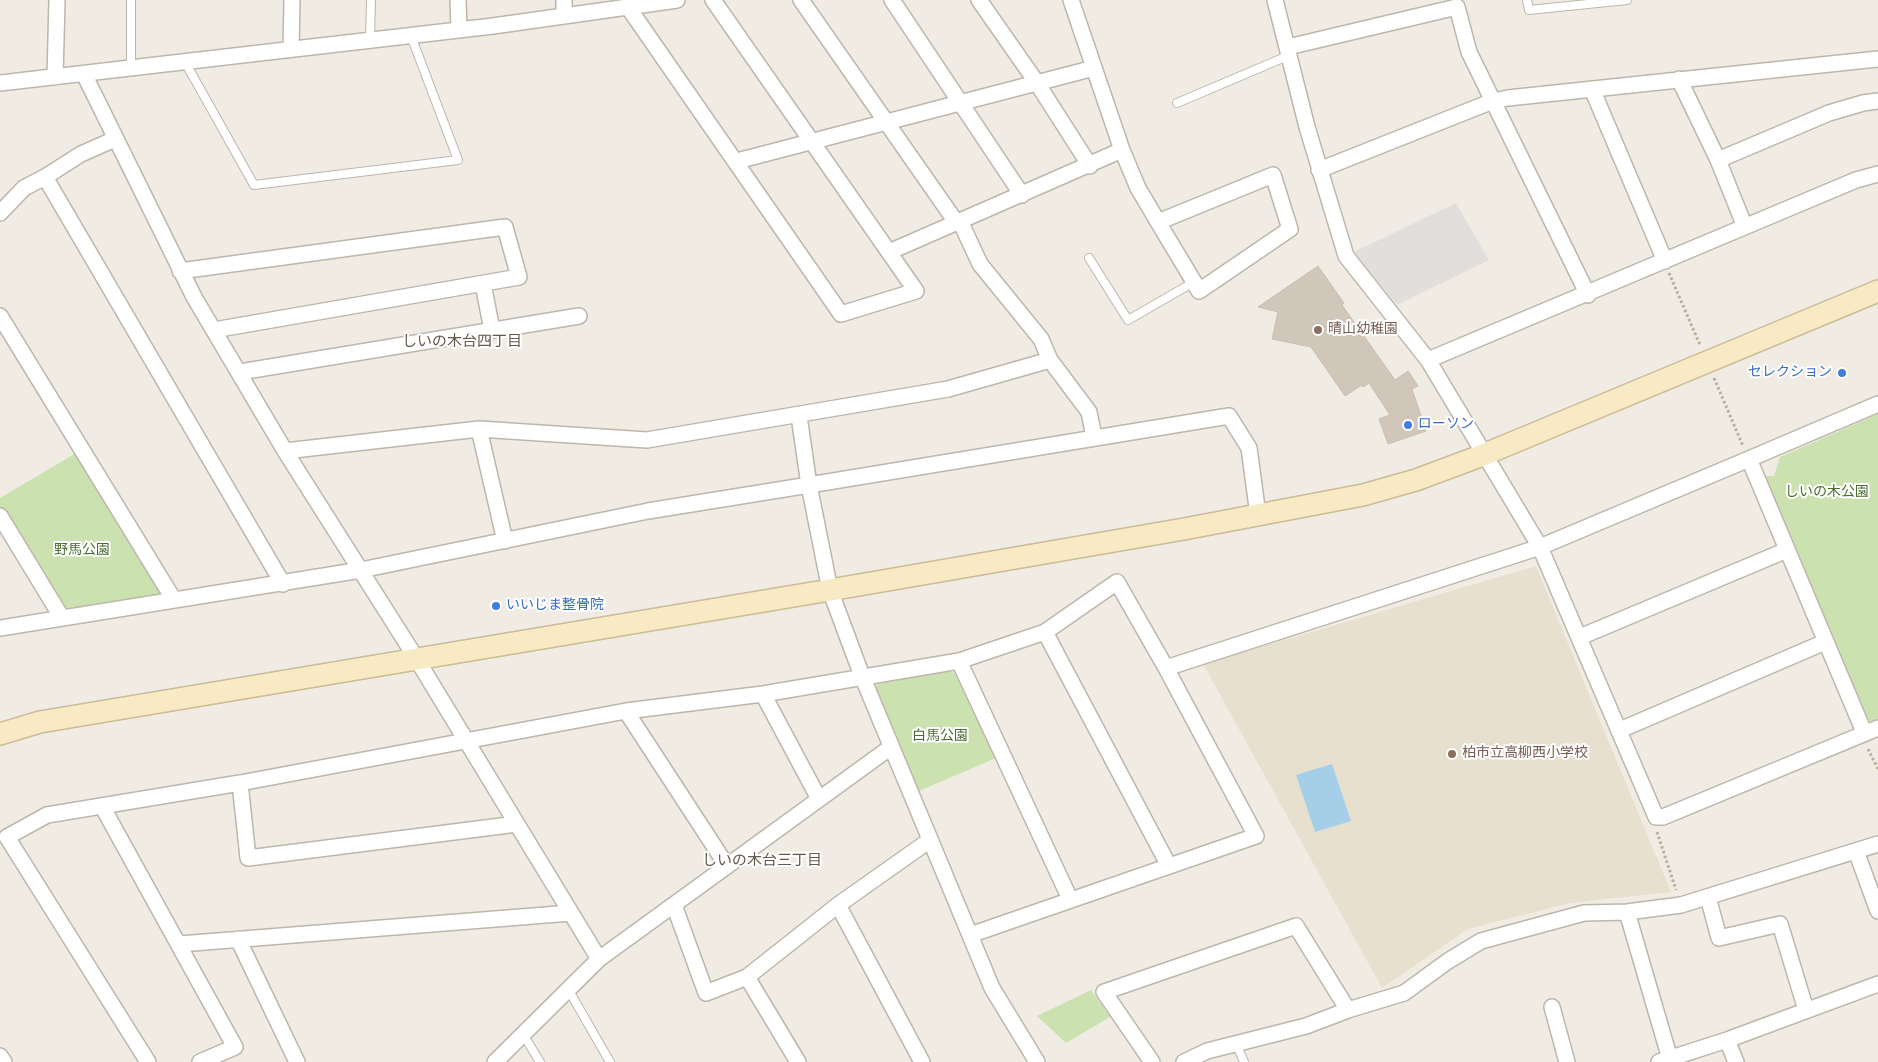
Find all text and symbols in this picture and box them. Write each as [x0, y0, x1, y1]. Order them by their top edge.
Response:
place label: 晴山幼稚園 [1328, 322, 1398, 338]
marker: 晴山幼稚園 [1312, 324, 1324, 336]
district label: しいの木台四丁目 [402, 333, 522, 351]
place label: セレクション [1748, 365, 1832, 381]
marker: セレクション [1836, 367, 1848, 379]
place label: ローソン [1418, 417, 1474, 433]
marker: ローソン [1402, 419, 1414, 431]
park label: しいの木公園 [1785, 485, 1869, 501]
park label: 野馬公園 [54, 543, 110, 559]
place label: いいじま整骨院 [506, 598, 604, 614]
marker: いいじま整骨院 [490, 600, 502, 612]
park label: 白馬公園 [912, 729, 968, 745]
place label: 柏市立高柳西小学校 [1462, 746, 1588, 762]
marker: 柏市立高柳西小学校 [1446, 748, 1458, 760]
district label: しいの木台三丁目 [702, 852, 822, 870]

